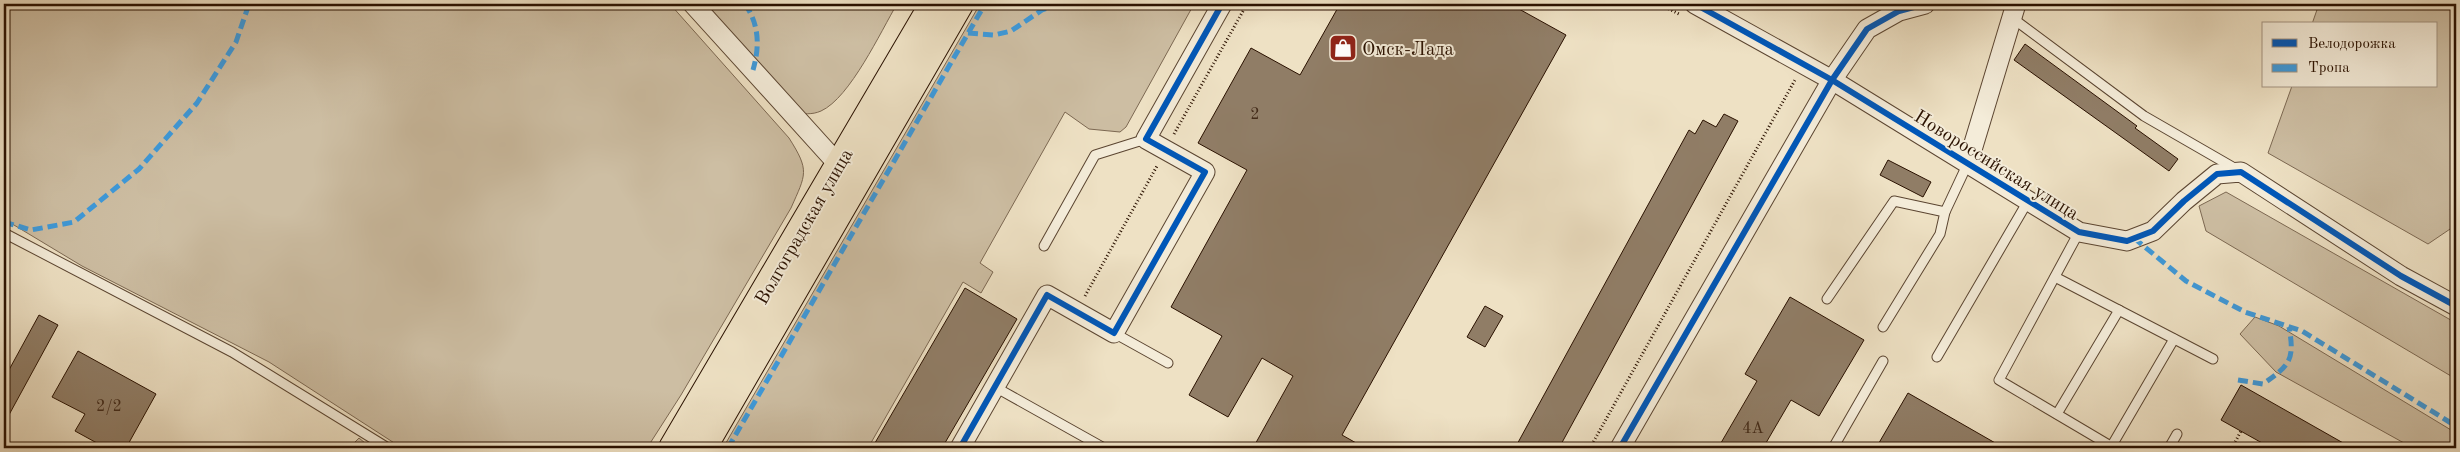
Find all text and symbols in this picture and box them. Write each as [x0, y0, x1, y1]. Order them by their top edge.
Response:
legend [2262, 22, 2438, 88]
shop icon: Омск-Лада [1328, 33, 1358, 63]
text: Велодорожка [2308, 37, 2396, 52]
place label: Омск-Лада [1362, 41, 1455, 60]
text: Тропа [2308, 61, 2350, 76]
house number: 2 [1250, 107, 1260, 123]
street label: Новороссийская улица [1910, 108, 2082, 225]
street label: Волгоградская улица [753, 145, 858, 309]
house number: 2/2 [96, 399, 122, 415]
house number: 4А [1742, 421, 1764, 437]

